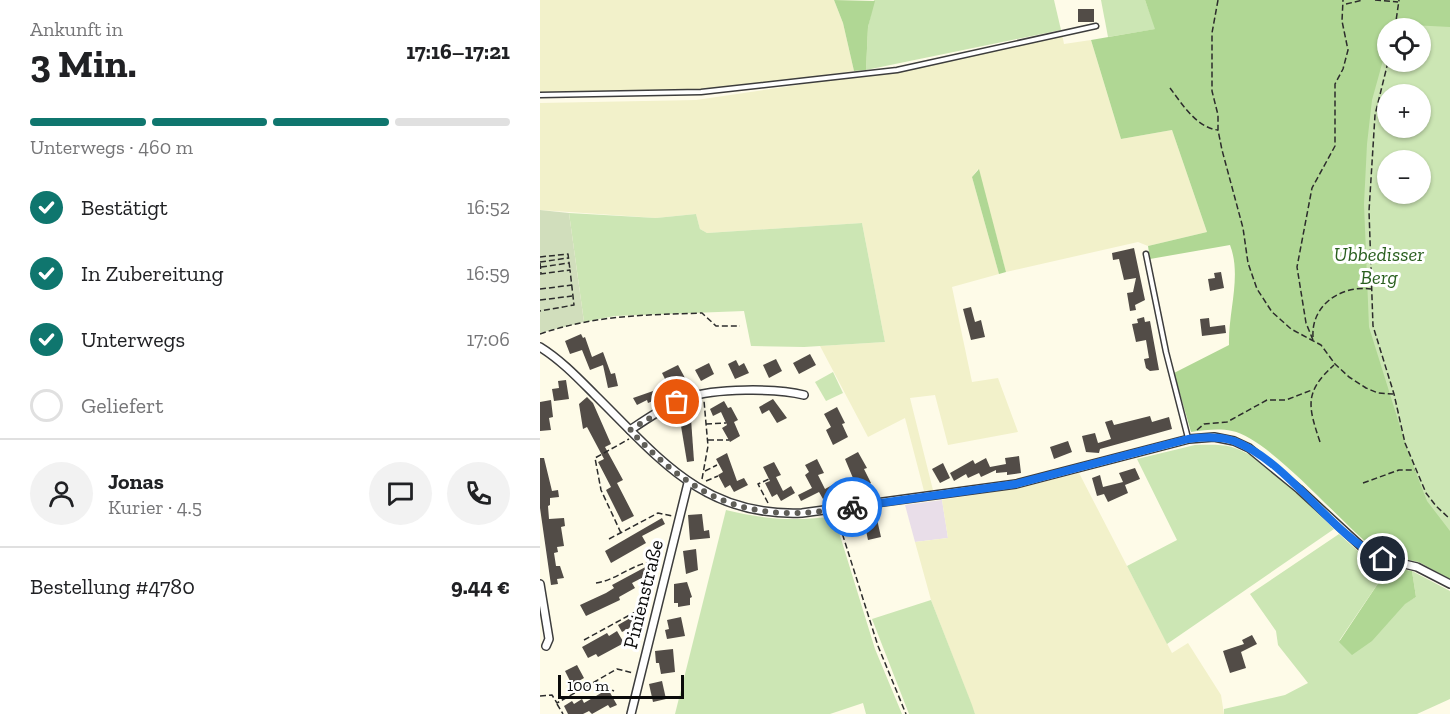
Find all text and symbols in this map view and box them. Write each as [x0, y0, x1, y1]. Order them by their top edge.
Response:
text: Ankunft in [30, 17, 123, 41]
map controls [1377, 18, 1431, 204]
button: locate [1377, 18, 1431, 72]
text: 17:16–17:21 [406, 38, 510, 65]
text: 3 Min. [30, 40, 137, 87]
button: + [1377, 84, 1431, 138]
text: Unterwegs · 460 m [30, 135, 193, 159]
button: − [1377, 150, 1431, 204]
icon: check [30, 191, 63, 224]
text: Bestätigt [81, 194, 168, 221]
text: 16:52 [467, 195, 510, 219]
park label: Ubbedisser Berg [1334, 242, 1424, 289]
icon: check [30, 257, 63, 290]
text: In Zubereitung [81, 260, 224, 287]
text: 16:59 [466, 261, 510, 285]
icon: check [30, 323, 63, 356]
text: Unterwegs [81, 326, 185, 353]
text: 17:06 [467, 327, 510, 351]
pin [651, 376, 702, 427]
icon: bag [660, 385, 693, 418]
text: Geliefert [81, 392, 164, 419]
button: person [30, 462, 93, 525]
button: chat [369, 462, 432, 525]
button: phone [447, 462, 510, 525]
text: Jonas [108, 468, 164, 495]
courier [822, 477, 882, 537]
icon: bike [836, 491, 869, 524]
text: Kurier · 4.5 [108, 495, 202, 519]
pin [1357, 533, 1408, 584]
street label: Pinienstraße [618, 537, 668, 651]
icon: home [1366, 542, 1399, 575]
text: Bestellung #4780 [30, 573, 195, 600]
text: 9.44 € [451, 573, 510, 600]
scale bar [558, 672, 684, 700]
text: 100 m [567, 676, 609, 695]

